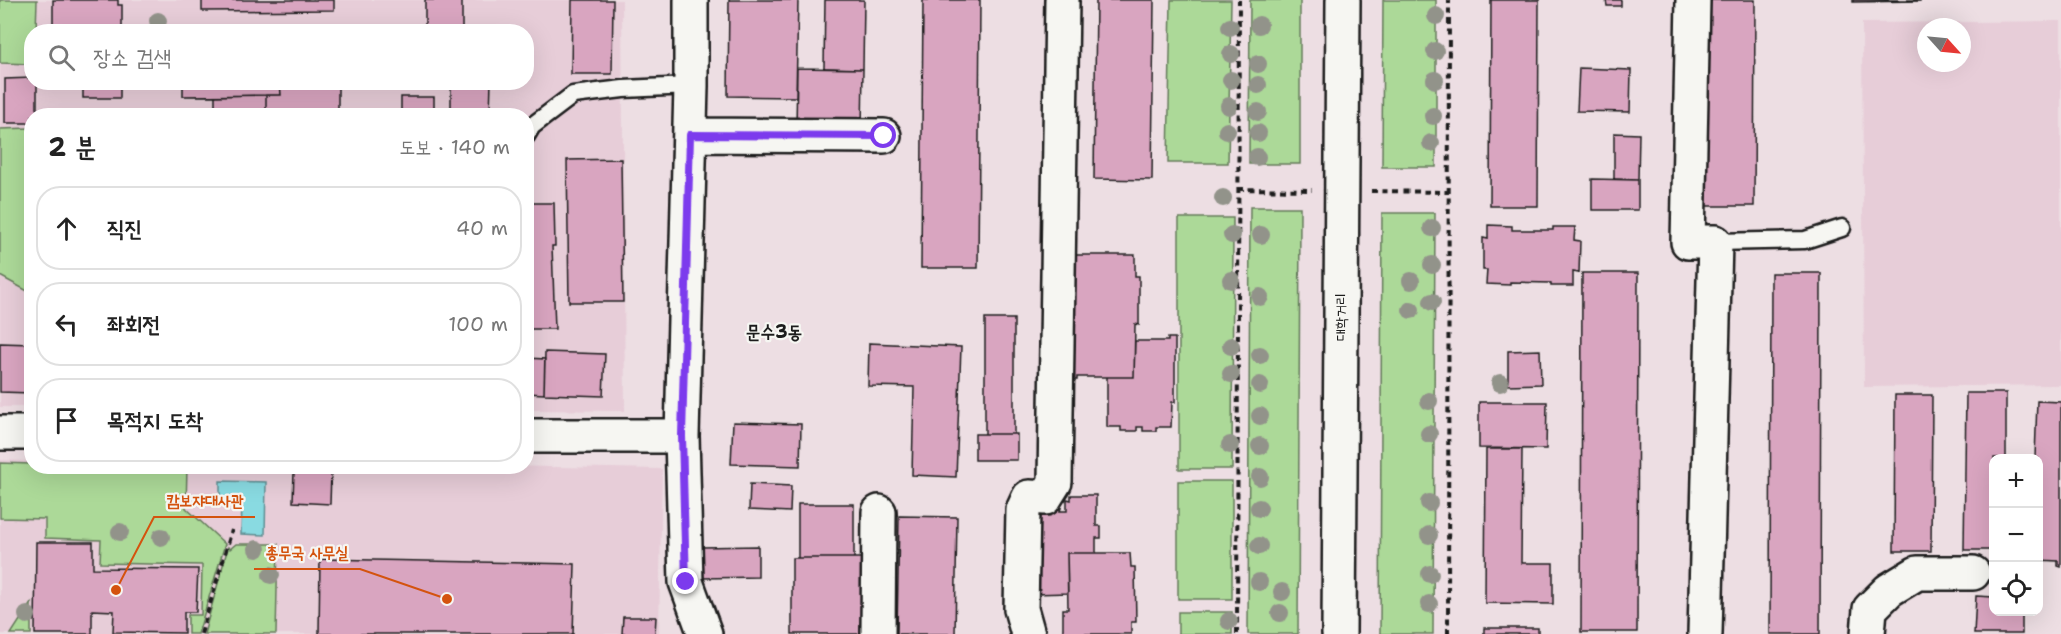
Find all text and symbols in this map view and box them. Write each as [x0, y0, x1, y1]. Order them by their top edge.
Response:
north arrow [1917, 18, 1971, 72]
search box [24, 24, 534, 90]
icon: search [45, 41, 78, 74]
text: 장소 검색 [93, 43, 171, 72]
route start [870, 122, 896, 148]
text: 2 분 [48, 129, 96, 164]
text: 도보 · 140 m [399, 134, 510, 160]
icon: ahead [50, 212, 83, 245]
text: 직진 [107, 214, 142, 243]
text: 40 m [456, 215, 508, 241]
street label: 대학거리 [1331, 293, 1351, 341]
icon: left [50, 308, 83, 341]
text: 좌회전 [107, 310, 160, 339]
text: 100 m [448, 311, 508, 337]
district label: 문수3동 [746, 320, 802, 344]
icon: arrive [50, 404, 83, 437]
text: 목적지 도착 [107, 406, 203, 435]
map controls [1989, 454, 2043, 616]
button: + [1989, 454, 2043, 508]
callout: 캄보쟈대사관 [154, 483, 255, 517]
text: 캄보쟈대사관 [166, 490, 244, 511]
button: − [1989, 508, 2043, 562]
callout: 총무국 사무실 [254, 535, 360, 569]
text: 총무국 사무실 [266, 542, 348, 563]
button: locate [1989, 562, 2043, 616]
route end [672, 568, 698, 594]

